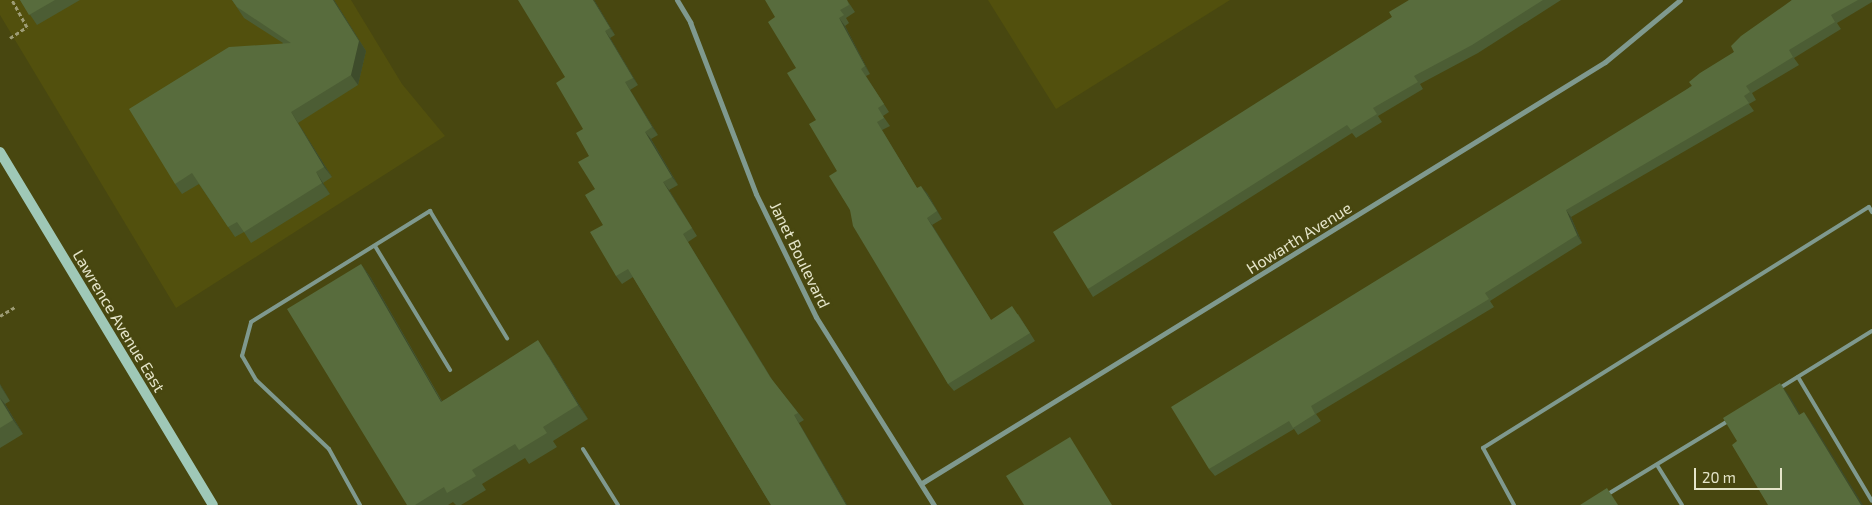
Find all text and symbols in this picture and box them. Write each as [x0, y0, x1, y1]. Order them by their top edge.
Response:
street label: Howarth Avenue [1243, 198, 1355, 278]
street label: Janet Boulevard [766, 199, 834, 311]
street label: Lawrence Avenue East [69, 246, 169, 396]
scale bar [1697, 458, 1784, 490]
text: 20 m [1702, 468, 1736, 486]

